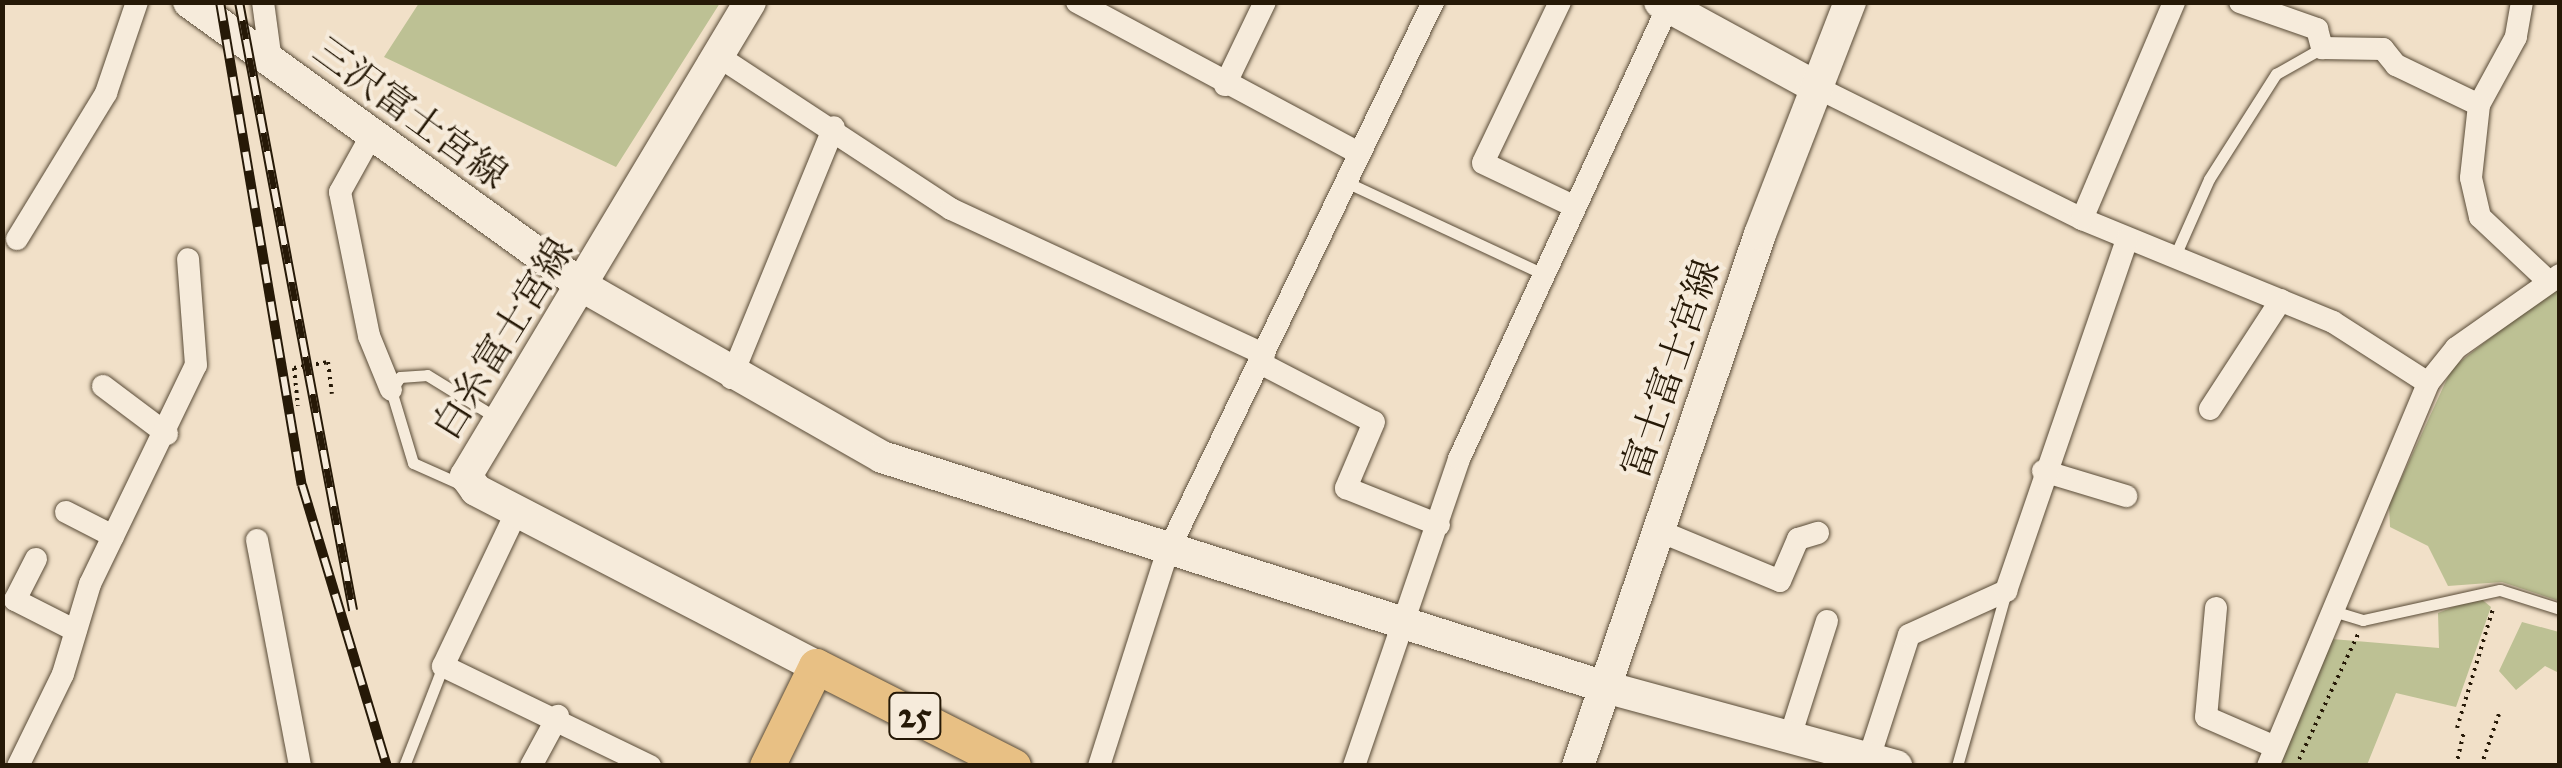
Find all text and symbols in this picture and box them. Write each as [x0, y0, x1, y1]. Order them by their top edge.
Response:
street label: 三沢富士宮線 [304, 28, 516, 198]
street label: 白糸富士宮線 [423, 230, 583, 448]
street label: 富士富士宮線 [1612, 254, 1730, 484]
road number: 25 [888, 686, 942, 746]

